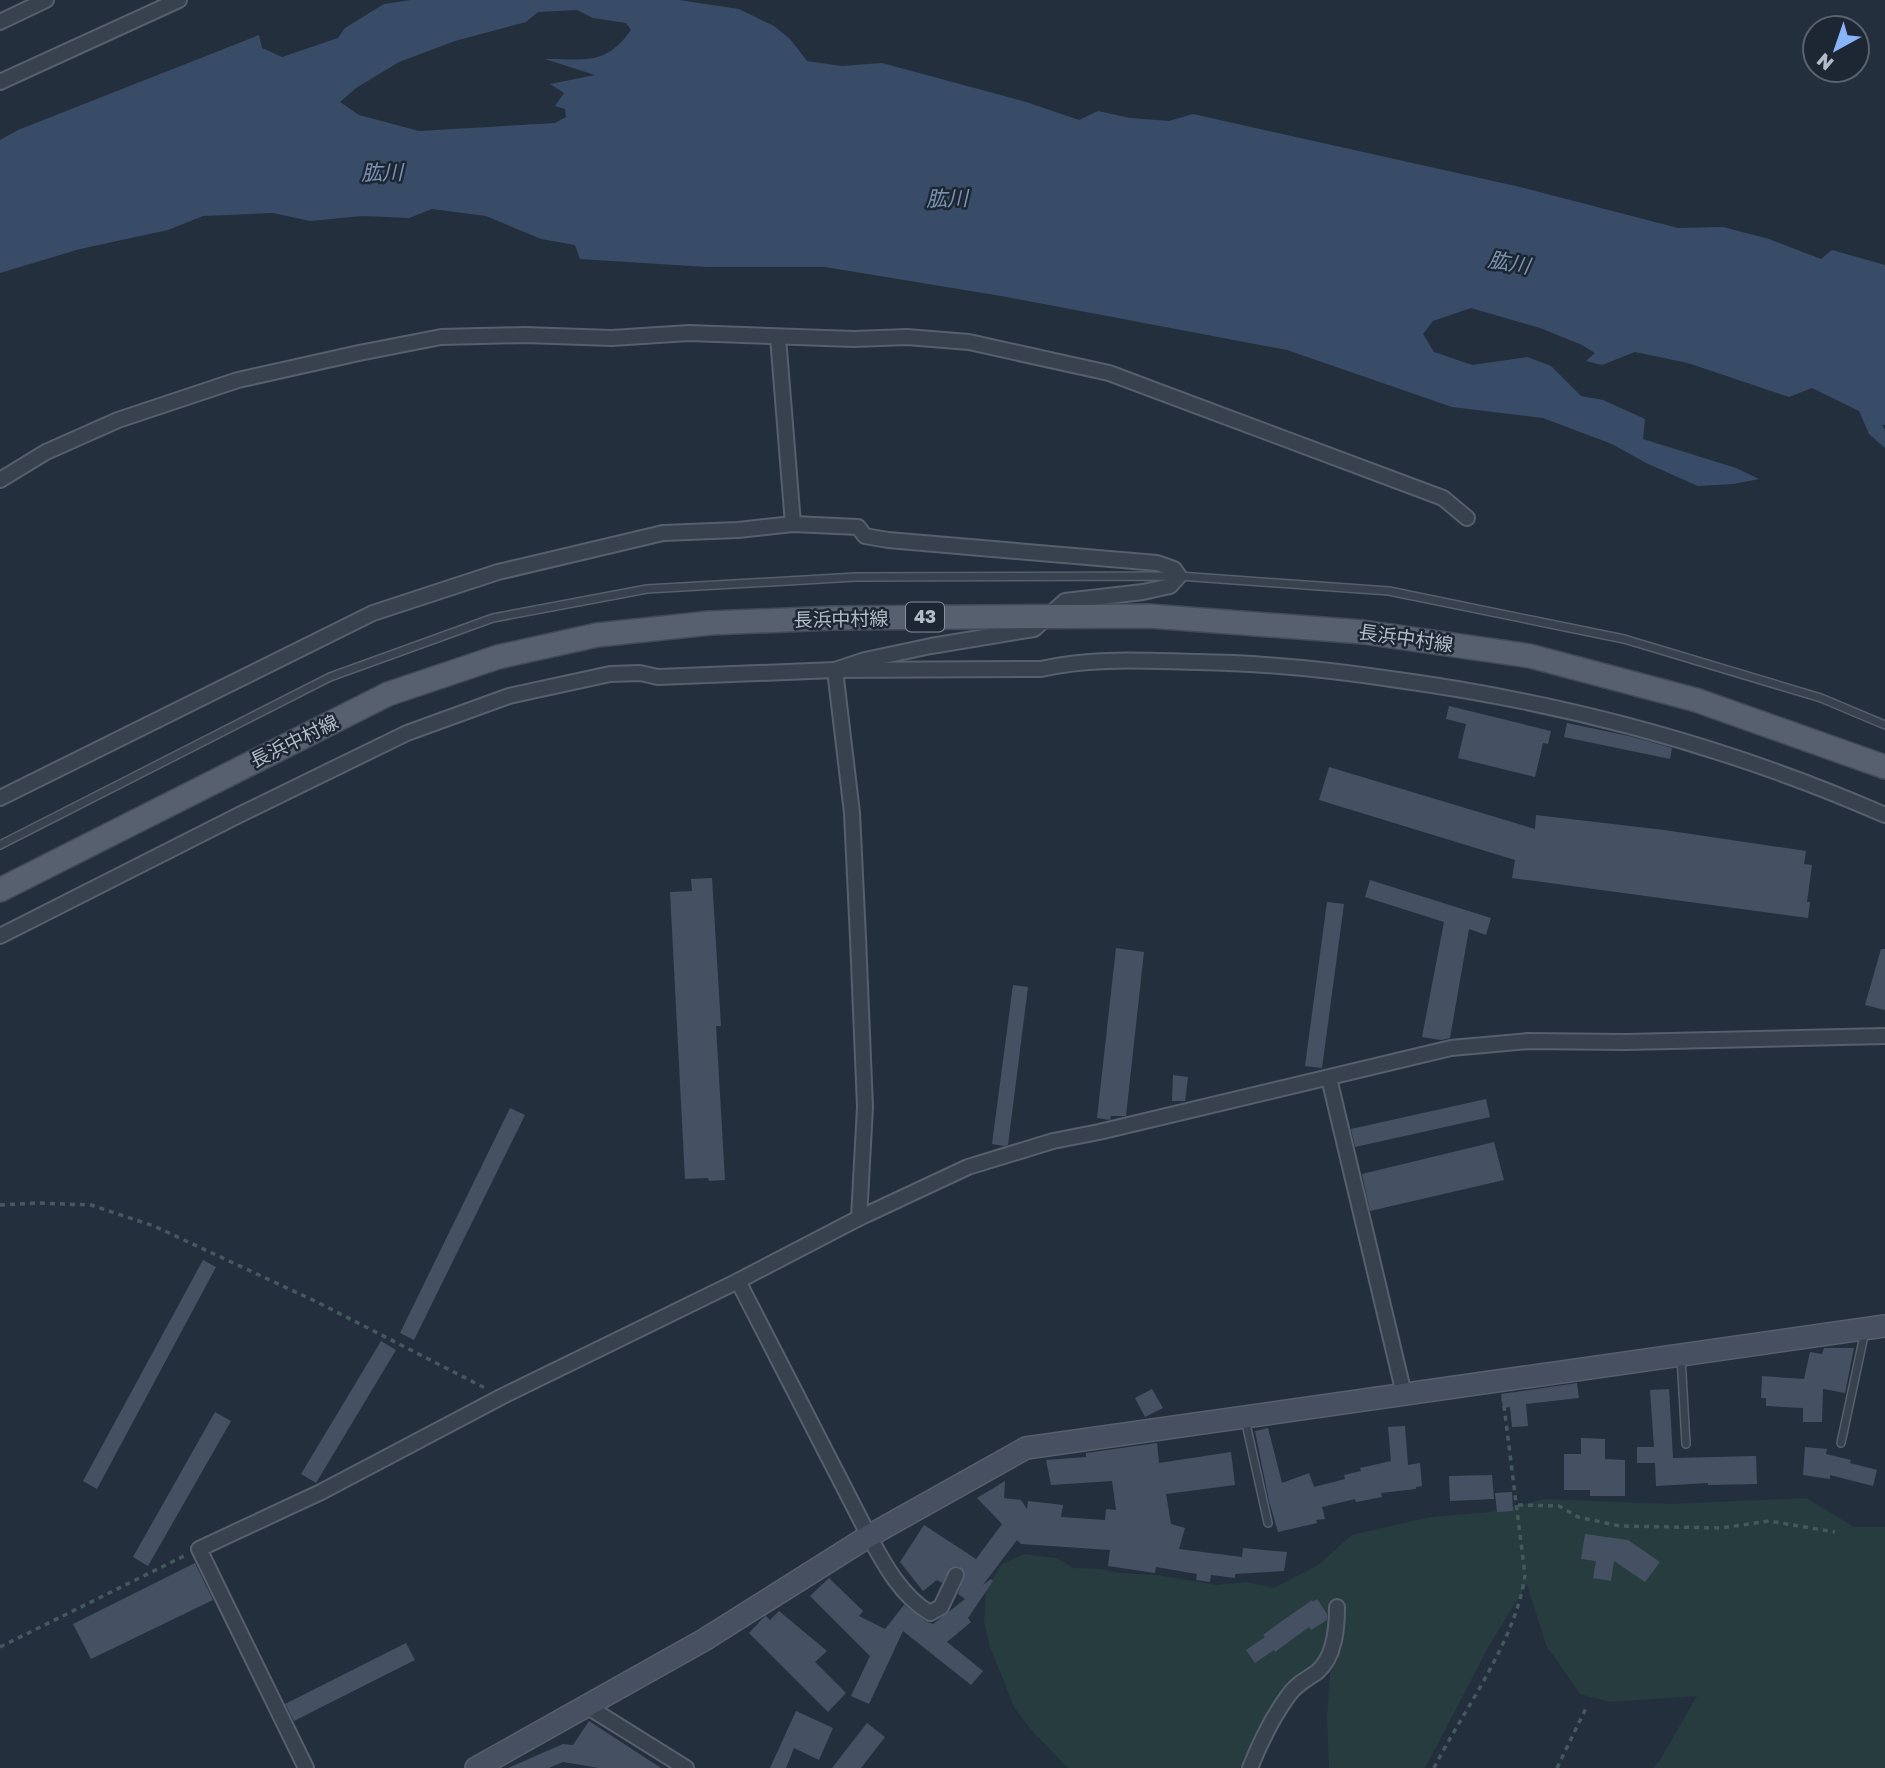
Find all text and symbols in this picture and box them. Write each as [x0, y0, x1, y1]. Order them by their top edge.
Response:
north arrow [1801, 14, 1871, 84]
text: N [1812, 49, 1838, 76]
water label: 肱川 [361, 159, 405, 185]
water label: 肱川 [926, 185, 970, 211]
water label: 肱川 [1486, 246, 1534, 279]
road number: 43 [906, 602, 944, 632]
street label: 長浜中村線 [793, 606, 889, 631]
street label: 長浜中村線 [1357, 620, 1455, 656]
street label: 長浜中村線 [246, 709, 342, 772]

